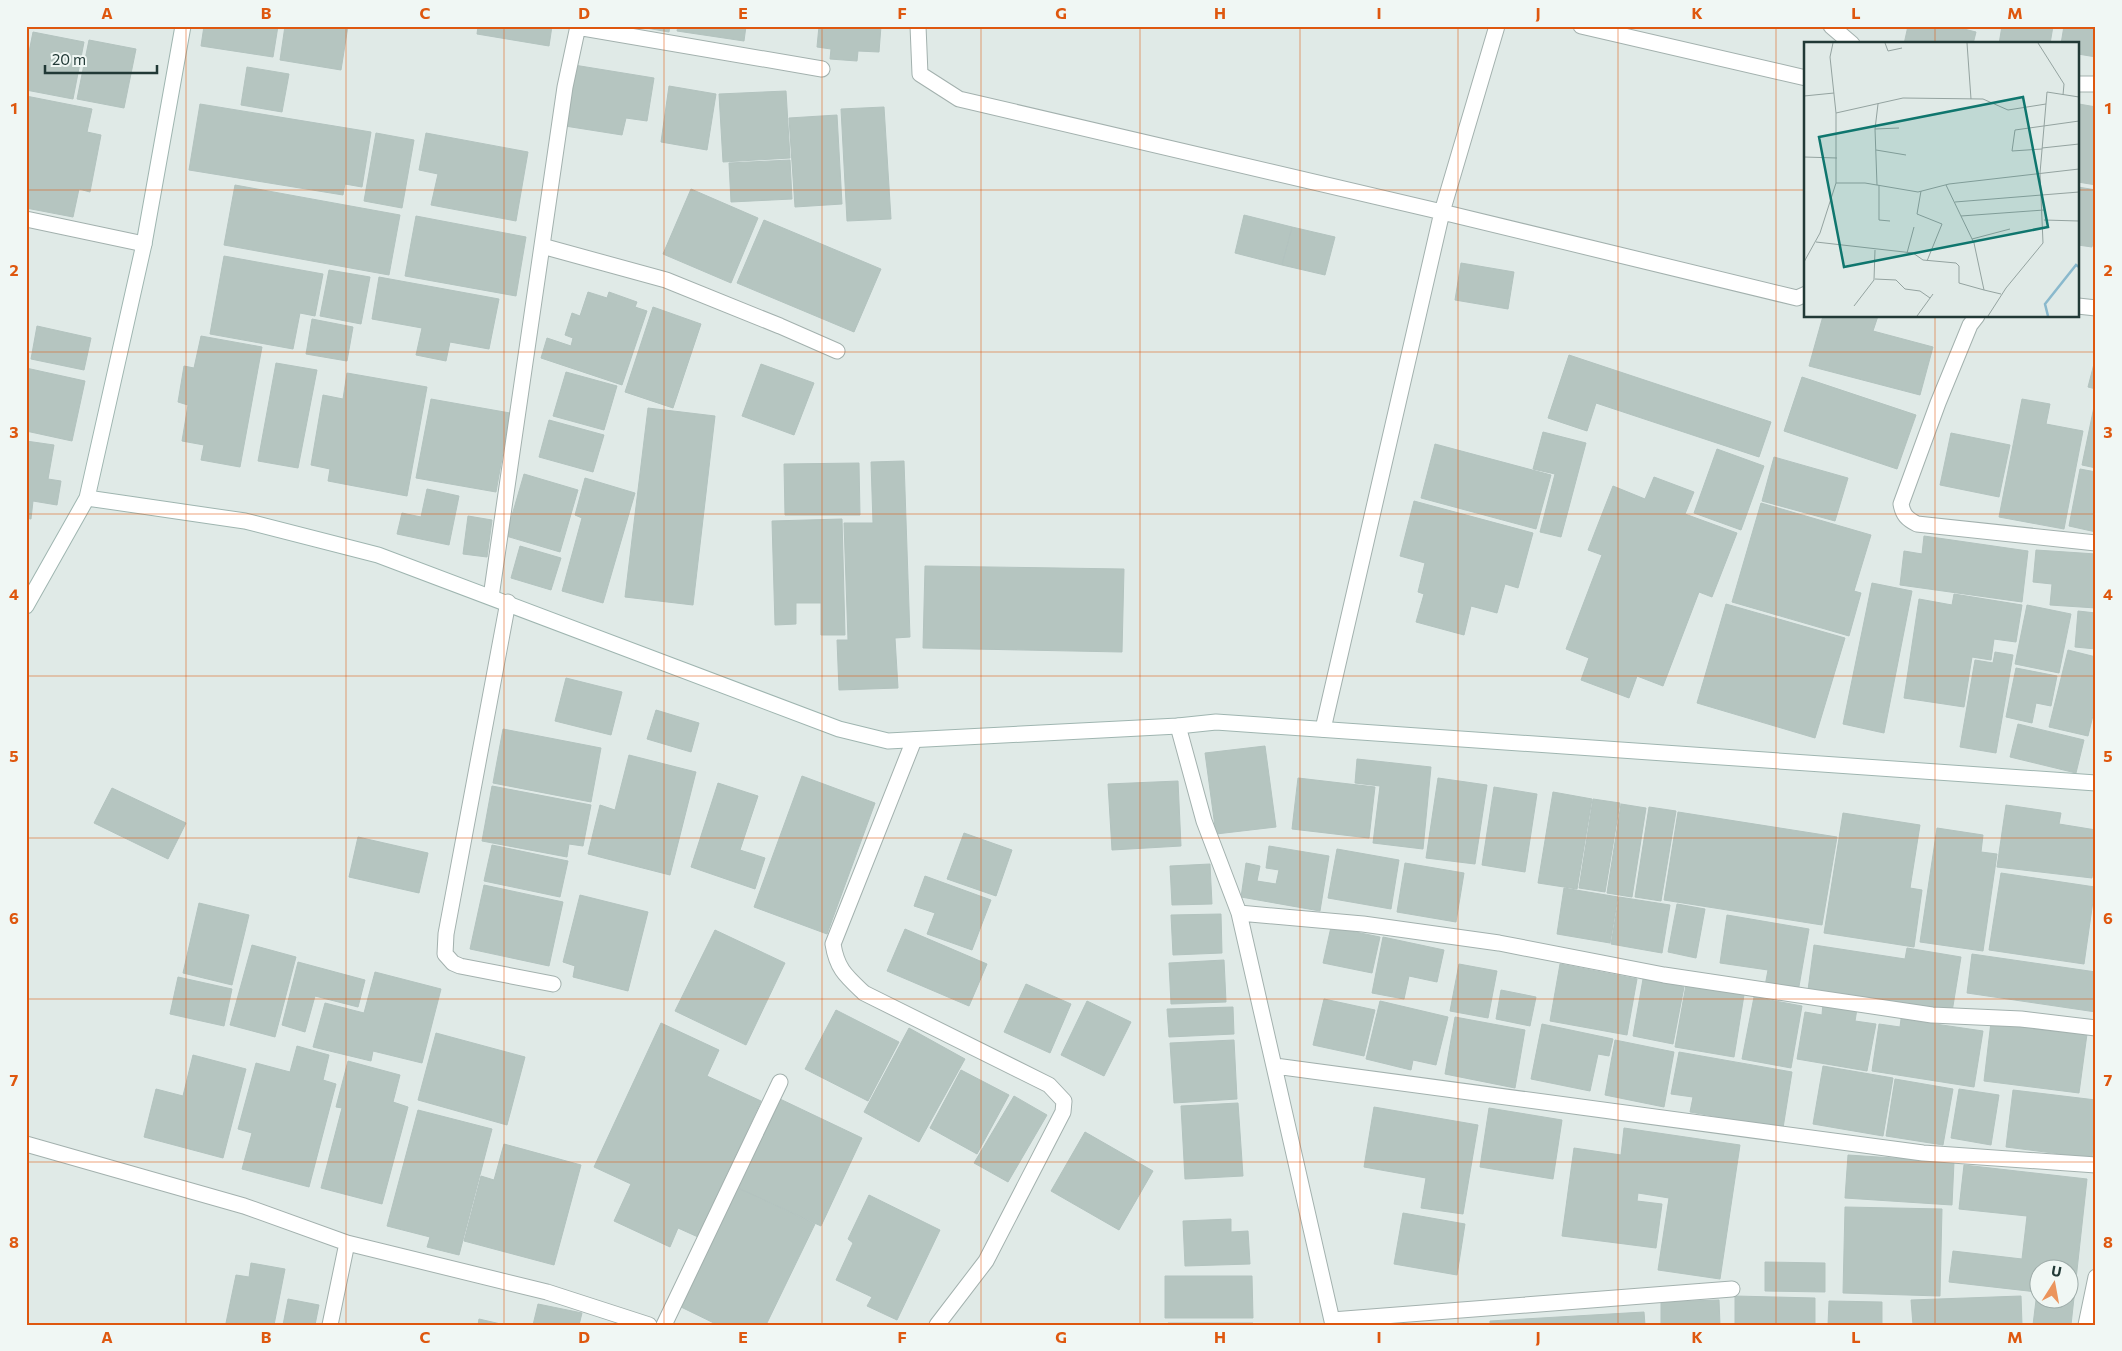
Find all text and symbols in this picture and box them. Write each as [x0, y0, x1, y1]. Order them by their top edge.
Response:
text: A [101, 3, 113, 22]
text: B [261, 3, 272, 22]
text: C [420, 3, 431, 22]
text: D [578, 3, 590, 22]
text: E [738, 3, 748, 22]
text: F [897, 3, 907, 22]
text: G [1055, 3, 1067, 22]
text: H [1214, 3, 1226, 22]
text: I [1376, 3, 1382, 22]
text: J [1535, 3, 1541, 22]
text: K [1691, 3, 1703, 22]
text: L [1851, 3, 1861, 22]
text: M [2007, 3, 2023, 22]
scale bar [45, 42, 158, 74]
inset map [1804, 42, 2080, 318]
text: 20 m [52, 50, 86, 68]
text: 1 [10, 98, 18, 117]
text: 1 [2104, 98, 2112, 117]
text: 2 [9, 260, 19, 279]
text: 2 [2103, 260, 2113, 279]
text: 3 [9, 422, 19, 441]
text: 3 [2103, 422, 2113, 441]
text: 4 [9, 584, 19, 603]
text: 4 [2103, 584, 2113, 603]
text: 5 [9, 746, 19, 765]
text: 5 [2103, 746, 2113, 765]
text: 6 [9, 908, 19, 927]
text: 6 [2103, 908, 2113, 927]
text: 7 [10, 1070, 19, 1089]
text: 7 [2104, 1070, 2113, 1089]
text: 8 [9, 1232, 19, 1251]
text: 8 [2103, 1232, 2113, 1251]
north arrow [2030, 1258, 2080, 1308]
text: U [2050, 1261, 2063, 1280]
text: A [101, 1327, 113, 1346]
text: B [261, 1327, 272, 1346]
text: C [420, 1327, 431, 1346]
text: D [578, 1327, 590, 1346]
text: E [738, 1327, 748, 1346]
text: F [897, 1327, 907, 1346]
text: G [1055, 1327, 1067, 1346]
text: H [1214, 1327, 1226, 1346]
text: I [1376, 1327, 1382, 1346]
text: J [1535, 1327, 1541, 1346]
text: K [1691, 1327, 1703, 1346]
text: L [1851, 1327, 1861, 1346]
text: M [2007, 1327, 2023, 1346]

